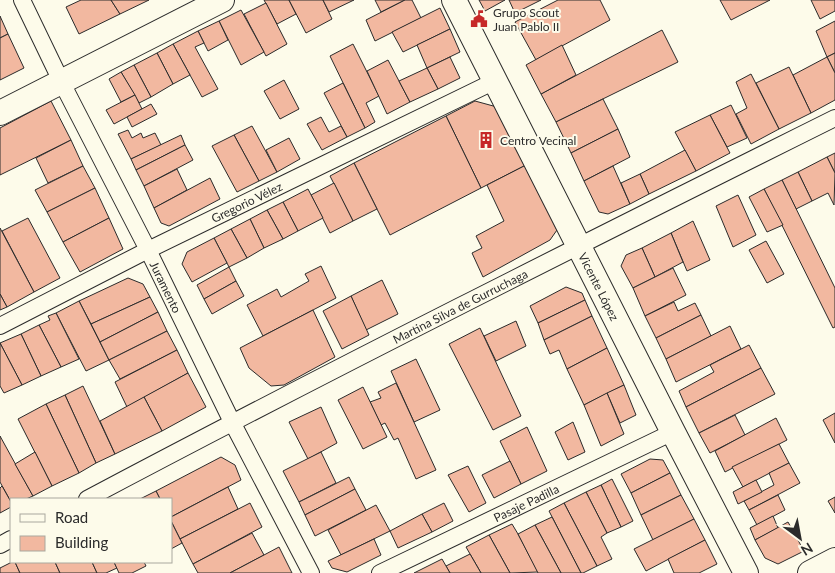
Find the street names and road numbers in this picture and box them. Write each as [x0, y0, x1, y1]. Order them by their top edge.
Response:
street label: Gregorio Vélez [209, 178, 285, 226]
street label: Vicente López [576, 250, 623, 323]
street label: Juramento [147, 259, 185, 315]
street label: Martina Silva de Gurruchaga [390, 266, 530, 347]
street label: Pasaje Padilla [491, 481, 561, 525]

